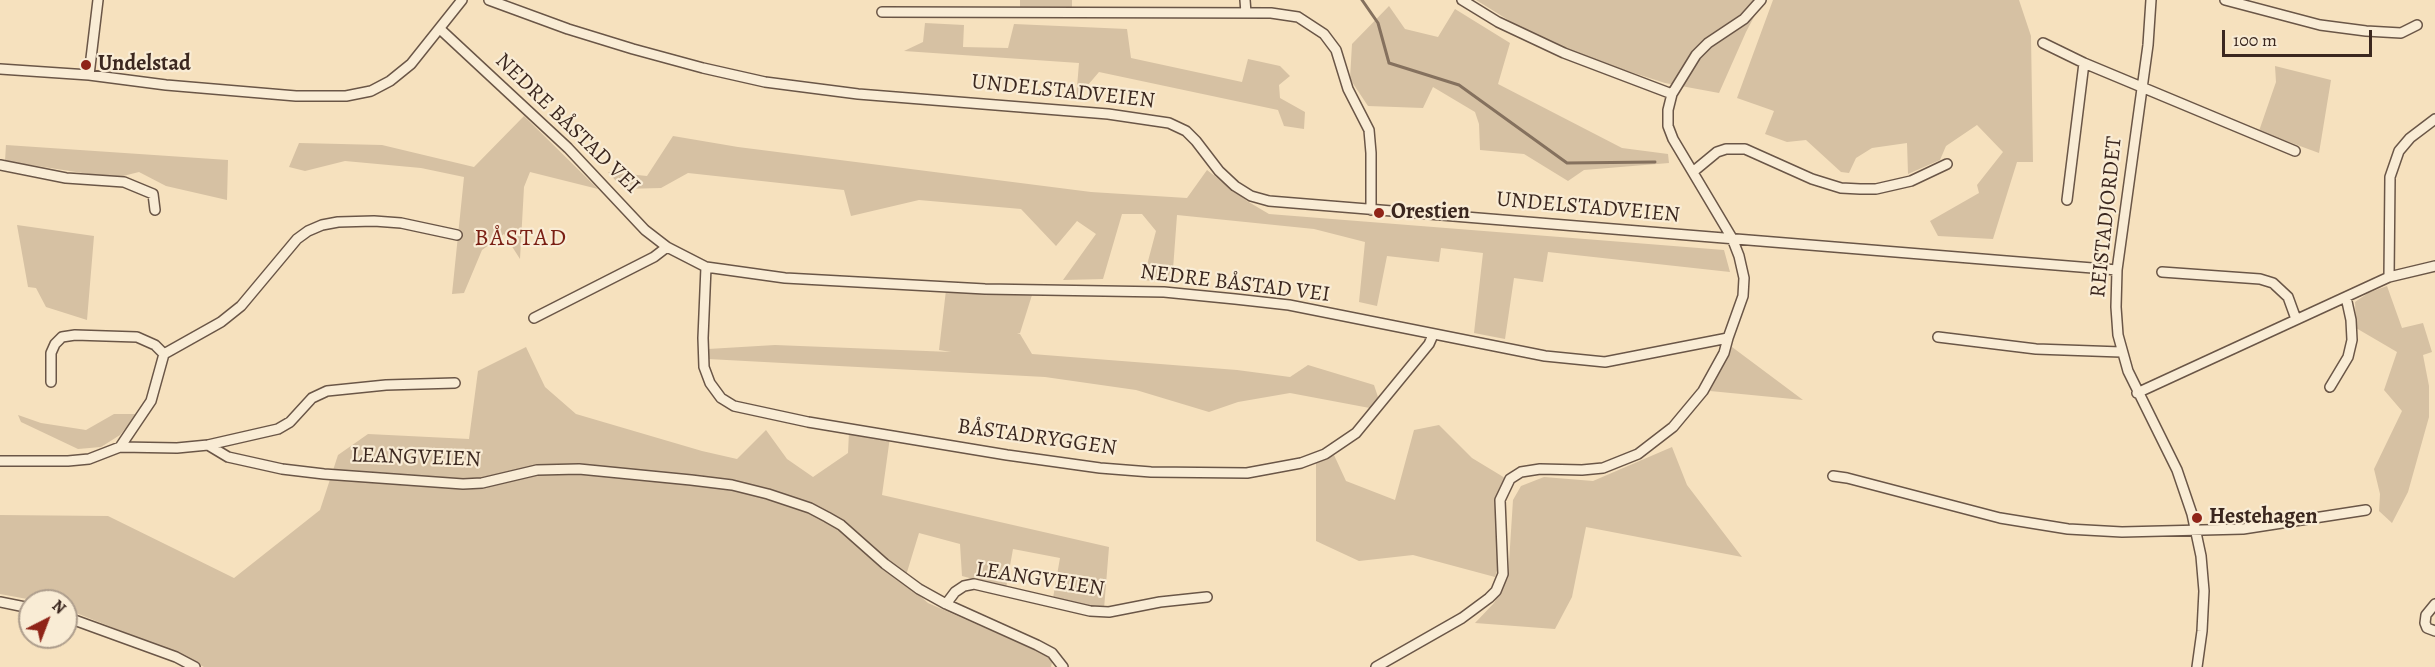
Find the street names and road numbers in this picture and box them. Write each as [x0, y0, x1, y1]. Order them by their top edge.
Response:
street label: NEDRE BÅSTAD VEI [489, 48, 645, 200]
street label: UNDELSTADVEIEN [970, 69, 1156, 115]
street label: REISTADJORDET [2085, 135, 2129, 299]
street label: UNDELSTADVEIEN [1495, 187, 1681, 229]
street label: NEDRE BÅSTAD VEI [1138, 259, 1332, 309]
street label: BÅSTADRYGGEN [956, 414, 1118, 462]
street label: LEANGVEIEN [350, 443, 482, 473]
street label: LEANGVEIEN [974, 557, 1106, 603]

